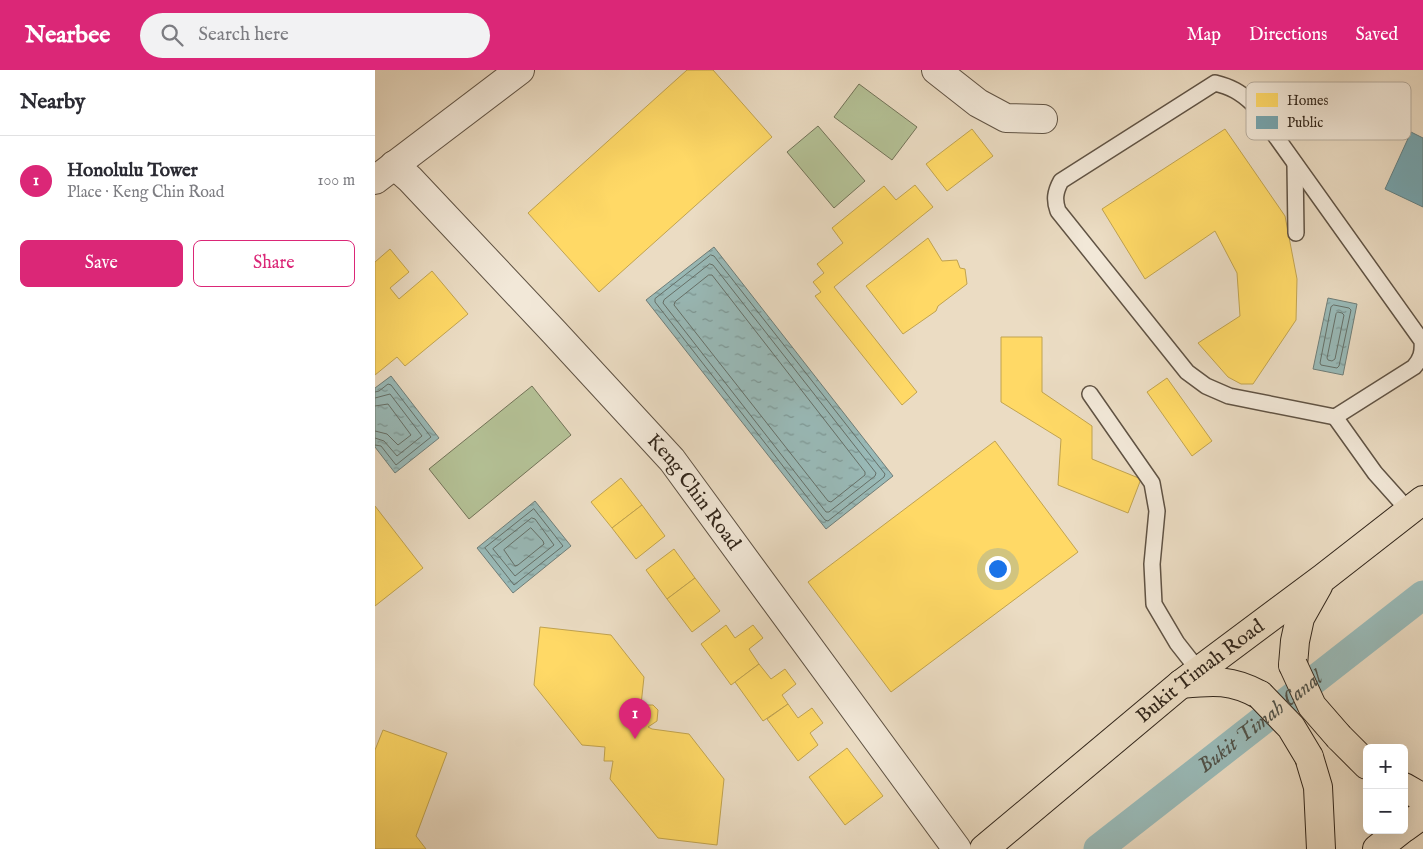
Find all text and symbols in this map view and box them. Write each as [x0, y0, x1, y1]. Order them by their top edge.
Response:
search box [140, 13, 490, 58]
text: Nearbee [25, 20, 110, 51]
icon: search [158, 21, 186, 49]
text: Search here [198, 23, 289, 47]
text: Map [1187, 24, 1221, 47]
text: Directions [1249, 24, 1327, 47]
text: Saved [1355, 24, 1398, 47]
legend [1246, 82, 1411, 140]
text: Nearby [20, 89, 85, 116]
text: Homes [1287, 92, 1329, 110]
text: Public [1287, 114, 1323, 132]
text: Honolulu Tower [67, 159, 198, 183]
text: 1 [33, 171, 39, 191]
text: 100 m [318, 171, 355, 191]
text: Place · Keng Chin Road [67, 183, 224, 203]
button: Save [20, 240, 183, 287]
button: Share [193, 240, 355, 287]
street label: Keng Chin Road [641, 428, 746, 555]
your location [985, 556, 1011, 582]
street label: Bukit Timah Road [1131, 614, 1269, 729]
water label: Bukit Timah Canal [1192, 664, 1330, 779]
pin: 1 [619, 698, 651, 739]
map controls [1363, 744, 1408, 834]
button: + [1363, 744, 1408, 789]
button: − [1363, 789, 1408, 834]

